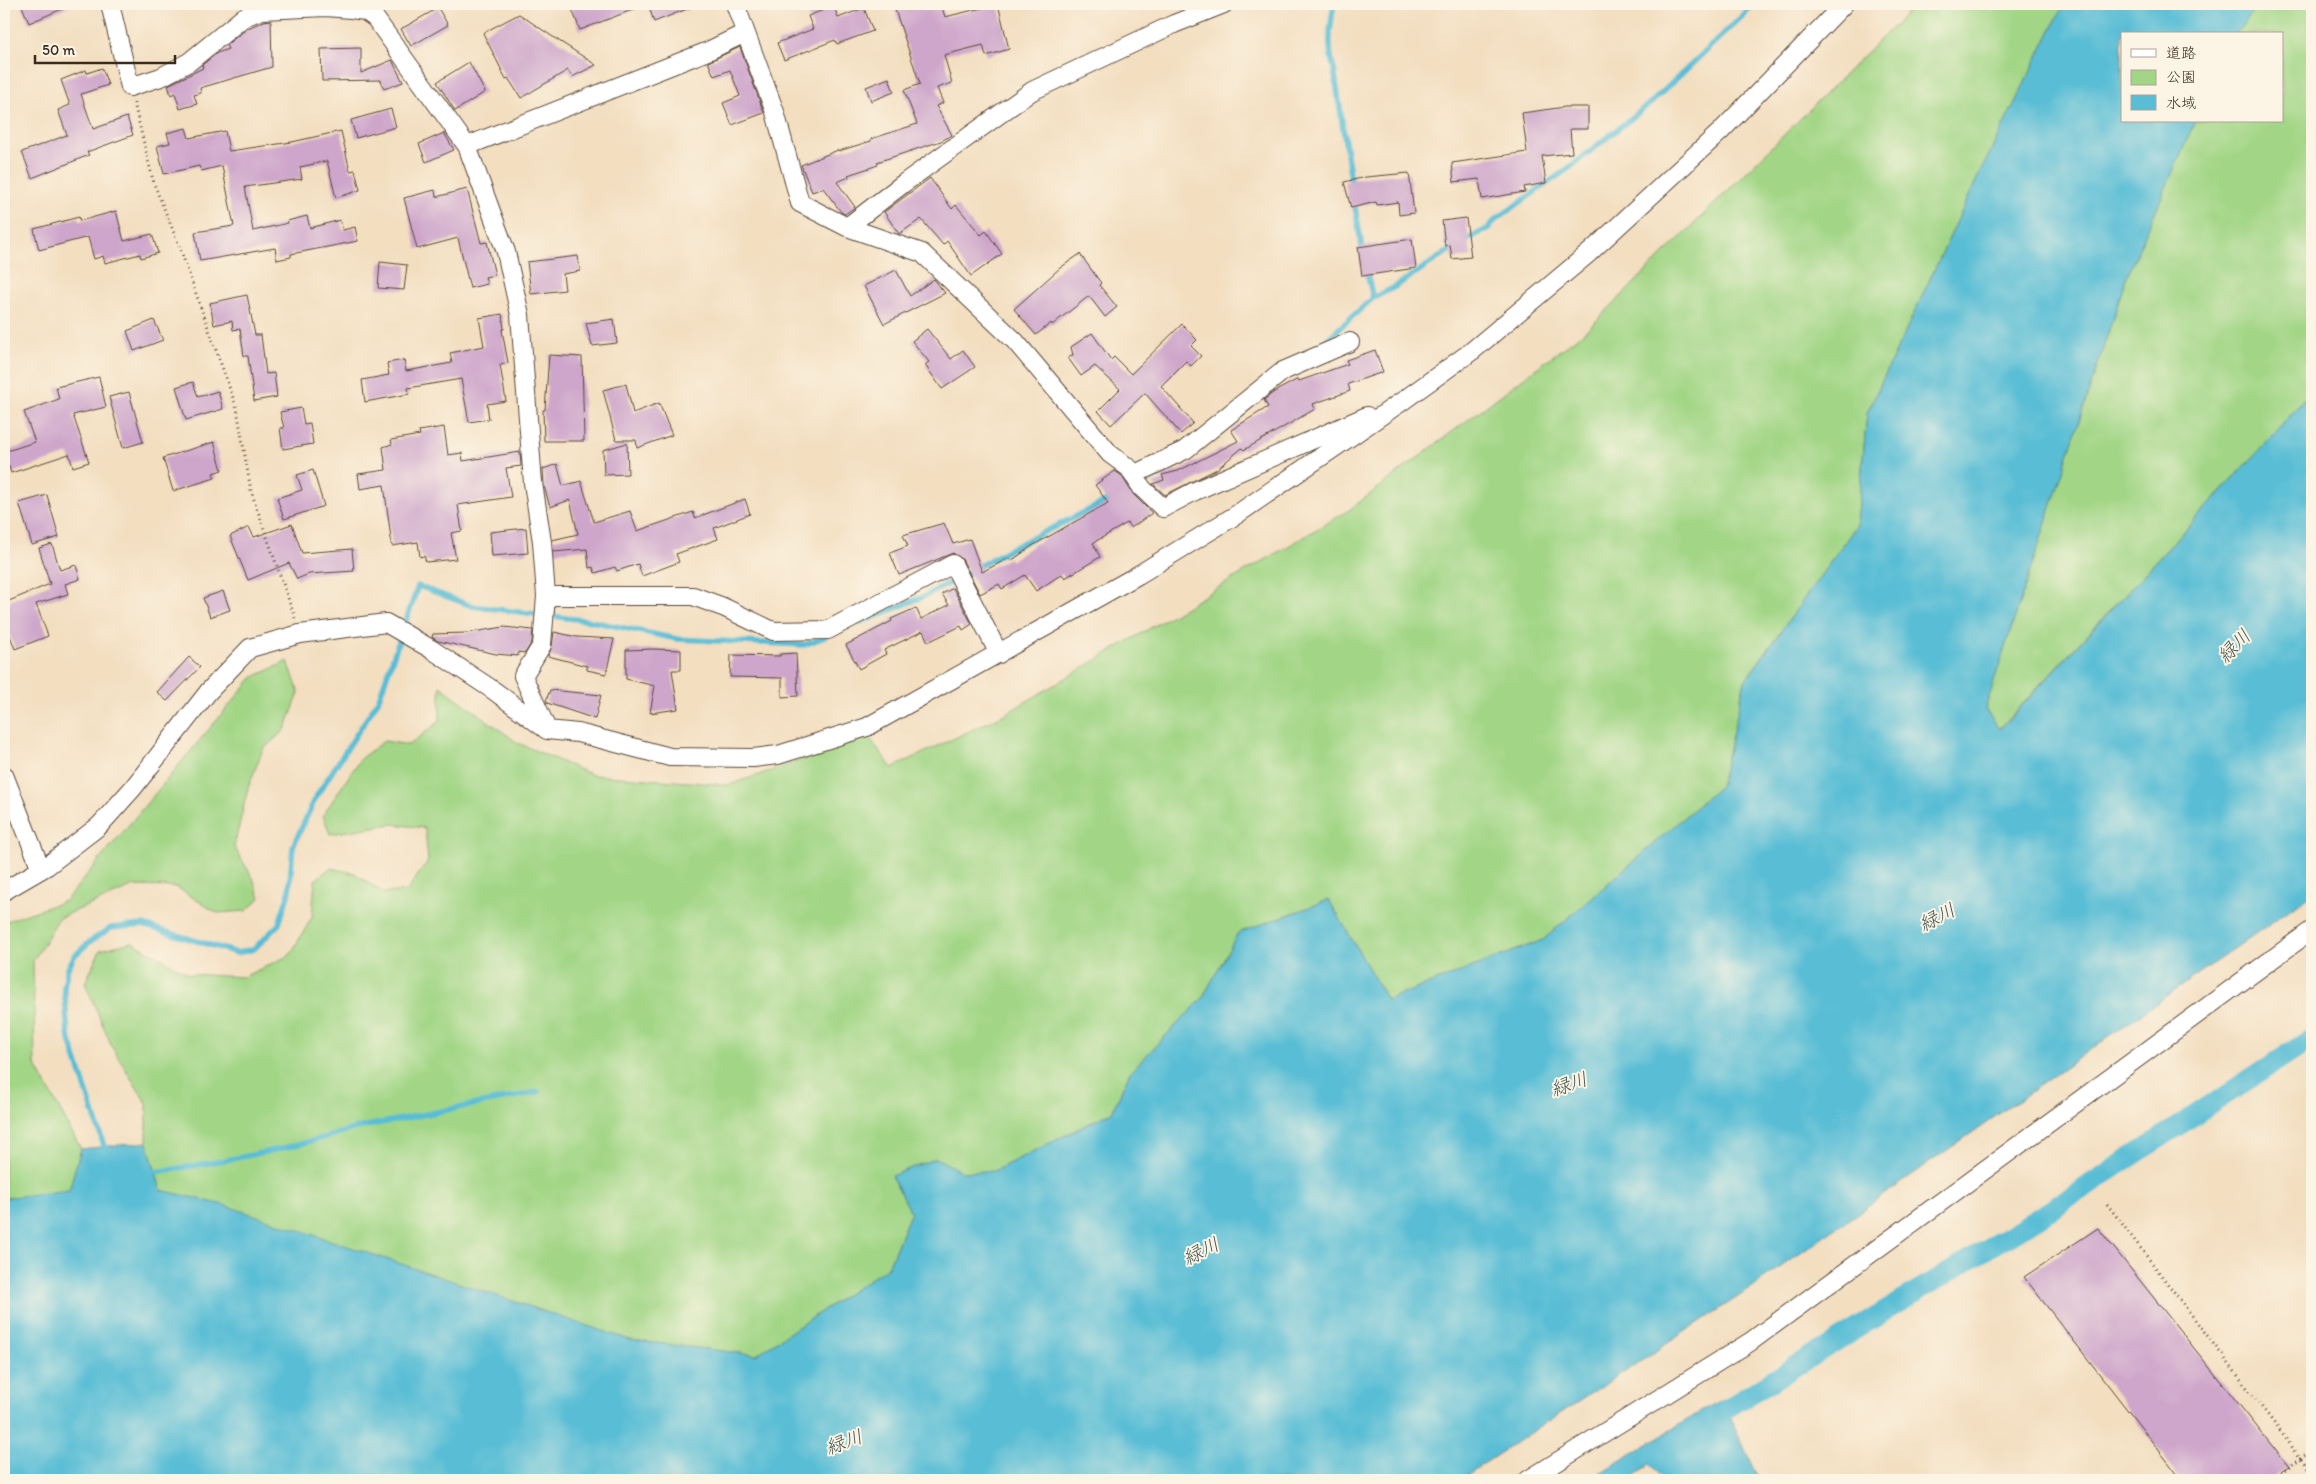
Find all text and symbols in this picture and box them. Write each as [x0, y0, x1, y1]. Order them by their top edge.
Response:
scale bar [35, 32, 175, 64]
legend [2121, 32, 2284, 122]
text: 50 m [42, 41, 75, 59]
text: 道路 [2166, 44, 2196, 62]
text: 公園 [2166, 68, 2196, 86]
text: 水域 [2166, 94, 2196, 112]
water label: 緑川 [2212, 624, 2256, 668]
water label: 緑川 [1915, 898, 1959, 936]
water label: 緑川 [1547, 1067, 1591, 1101]
water label: 緑川 [1179, 1232, 1223, 1270]
water label: 緑川 [822, 1425, 866, 1459]

